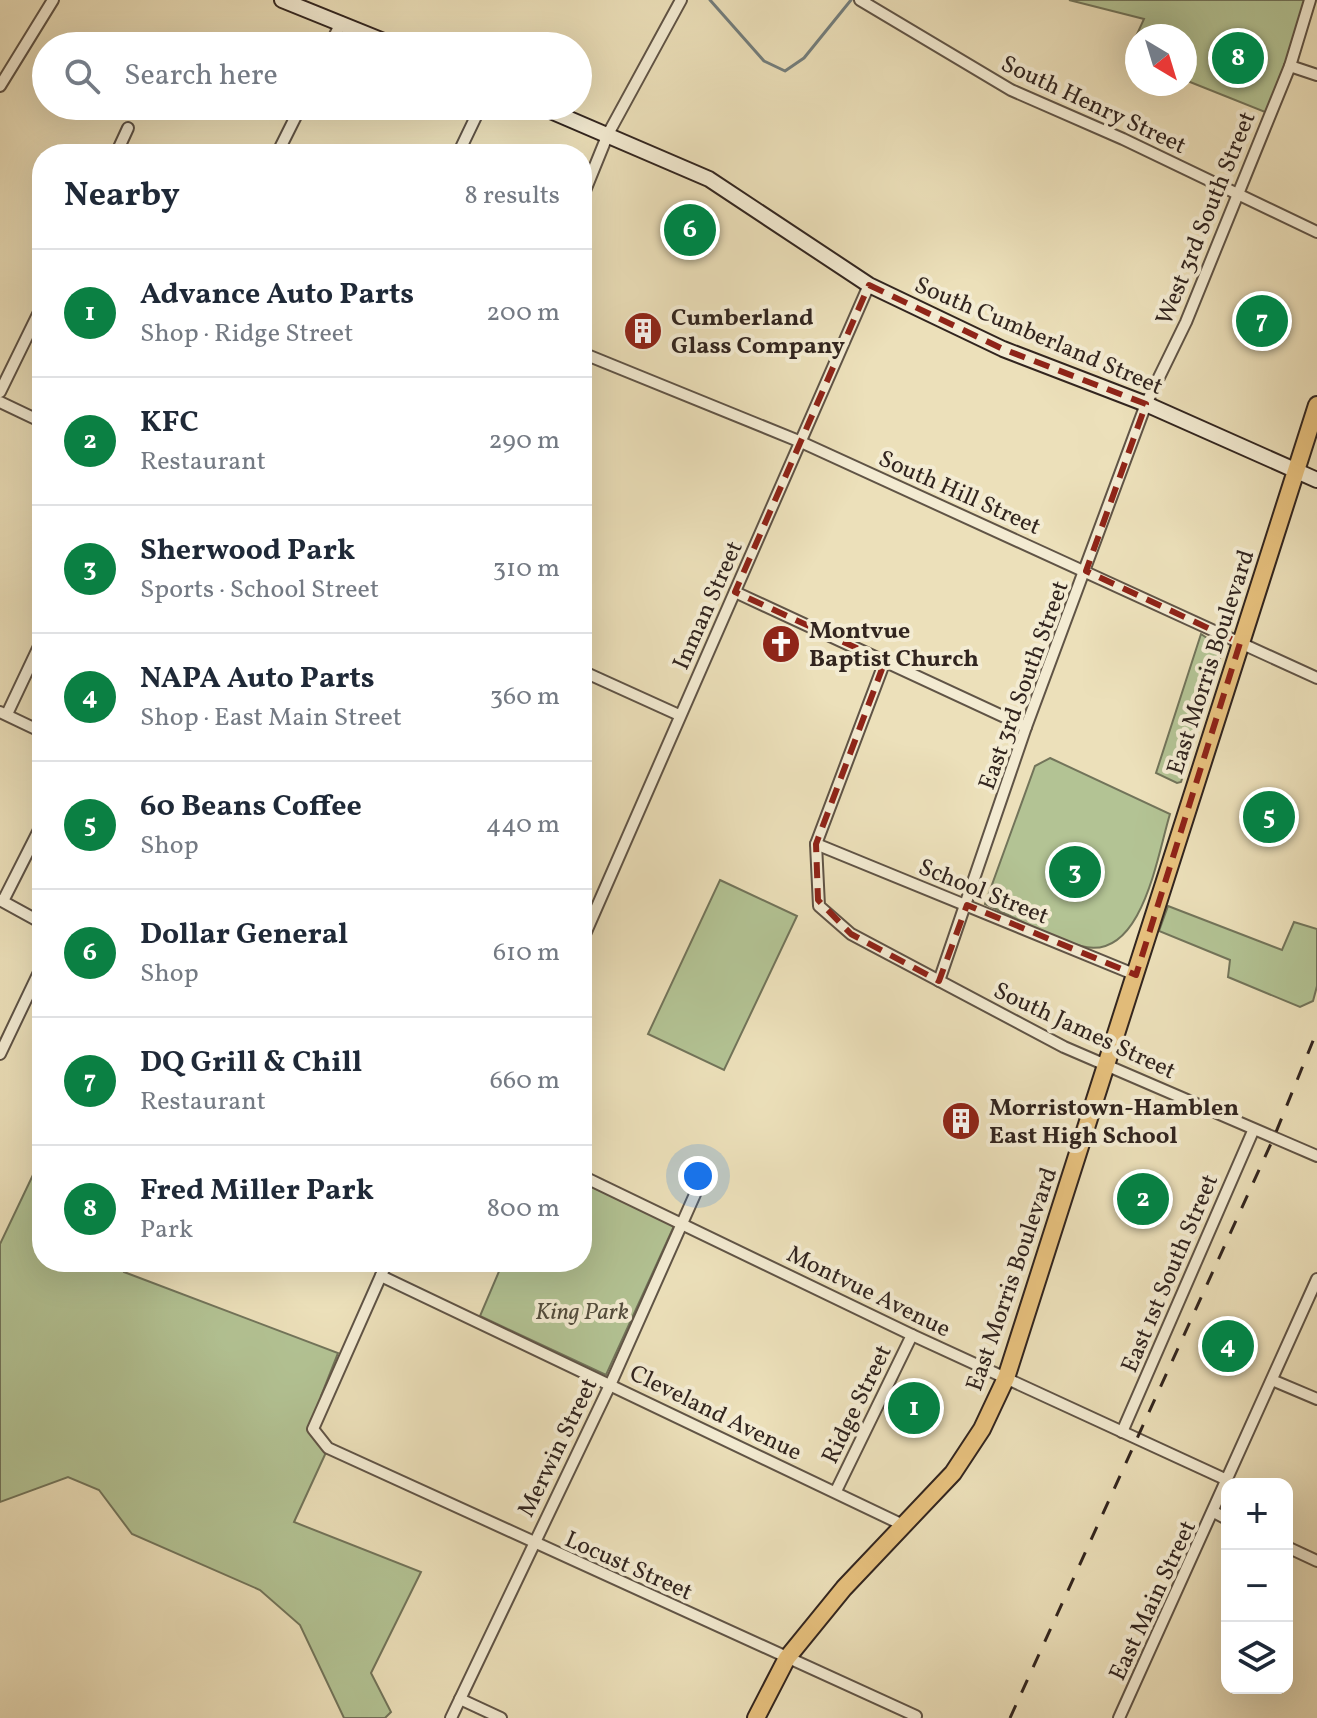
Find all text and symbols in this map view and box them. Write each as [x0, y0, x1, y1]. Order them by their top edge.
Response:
north arrow [1125, 24, 1197, 96]
pin: 8 [1212, 28, 1264, 88]
search box [32, 32, 592, 120]
street label: South Henry Street [995, 48, 1191, 164]
icon: search [60, 54, 104, 98]
text: Search here [124, 55, 278, 97]
street label: West 3rd South Street [1148, 107, 1265, 331]
text: Nearby [64, 173, 180, 220]
text: 8 results [465, 178, 560, 214]
pin: 6 [664, 200, 716, 260]
street label: South Cumberland Street [909, 269, 1168, 405]
text: Advance Auto Parts [140, 274, 414, 316]
pin: 7 [1236, 291, 1288, 351]
text: 1 [85, 295, 95, 331]
text: 200 m [486, 295, 560, 331]
place label: Cumberland Glass Company [671, 302, 846, 364]
building icon: Cumberland Glass Company [622, 310, 664, 352]
text: Shop · Ridge Street [140, 316, 353, 352]
text: KFC [140, 402, 199, 444]
text: 2 [83, 423, 97, 459]
text: 290 m [488, 423, 560, 459]
street label: South Hill Street [873, 443, 1046, 545]
text: Restaurant [140, 444, 266, 480]
text: Sherwood Park [140, 530, 355, 572]
street label: Inman Street [665, 536, 752, 676]
street label: East Morris Boulevard [1159, 546, 1264, 779]
text: 3 [83, 551, 97, 587]
text: 310 m [493, 551, 560, 587]
text: Sports · School Street [140, 572, 379, 608]
street label: East 3rd South Street [971, 576, 1079, 795]
place label: Montvue Baptist Church [809, 615, 979, 677]
church icon: Montvue Baptist Church [760, 623, 802, 665]
text: NAPA Auto Parts [140, 658, 375, 700]
text: 4 [82, 679, 98, 715]
text: 360 m [490, 679, 560, 715]
text: Shop · East Main Street [140, 700, 402, 736]
text: 60 Beans Coffee [140, 786, 362, 828]
pin: 5 [1243, 787, 1295, 847]
text: 5 [84, 807, 96, 843]
text: 440 m [486, 807, 560, 843]
text: Shop [140, 828, 199, 864]
pin: 3 [1049, 842, 1101, 902]
street label: School Street [913, 851, 1054, 934]
text: Dollar General [140, 914, 348, 956]
text: 6 [83, 935, 97, 971]
text: 610 m [493, 935, 560, 971]
text: Shop [140, 956, 199, 992]
street label: South James Street [987, 975, 1181, 1089]
text: DQ Grill & Chill [140, 1042, 362, 1084]
text: 7 [84, 1063, 96, 1099]
text: 660 m [490, 1063, 560, 1099]
text: Restaurant [140, 1084, 266, 1120]
place label: Morristown-Hamblen East High School [989, 1092, 1239, 1154]
building icon: Morristown-Hamblen East High School [940, 1100, 982, 1142]
your location [678, 1156, 718, 1196]
street label: East Morris Boulevard [959, 1163, 1067, 1396]
street label: East 1st South Street [1114, 1169, 1228, 1378]
pin: 2 [1117, 1169, 1169, 1229]
text: Fred Miller Park [140, 1170, 374, 1212]
text: 8 [83, 1191, 97, 1227]
text: 800 m [487, 1191, 560, 1227]
text: Park [140, 1212, 193, 1248]
street label: Montvue Avenue [781, 1238, 956, 1347]
park label: King Park [535, 1296, 629, 1330]
pin: 4 [1202, 1316, 1254, 1376]
street label: Ridge Street [814, 1340, 901, 1470]
street label: Cleveland Avenue [623, 1357, 807, 1470]
street label: Merwin Street [510, 1373, 607, 1523]
pin: 1 [888, 1378, 940, 1438]
map controls [1221, 1478, 1293, 1694]
button: + [1221, 1478, 1293, 1550]
street label: East Main Street [1102, 1515, 1206, 1687]
street label: Locust Street [559, 1523, 698, 1610]
button: − [1221, 1550, 1293, 1622]
button: layers [1221, 1622, 1293, 1694]

